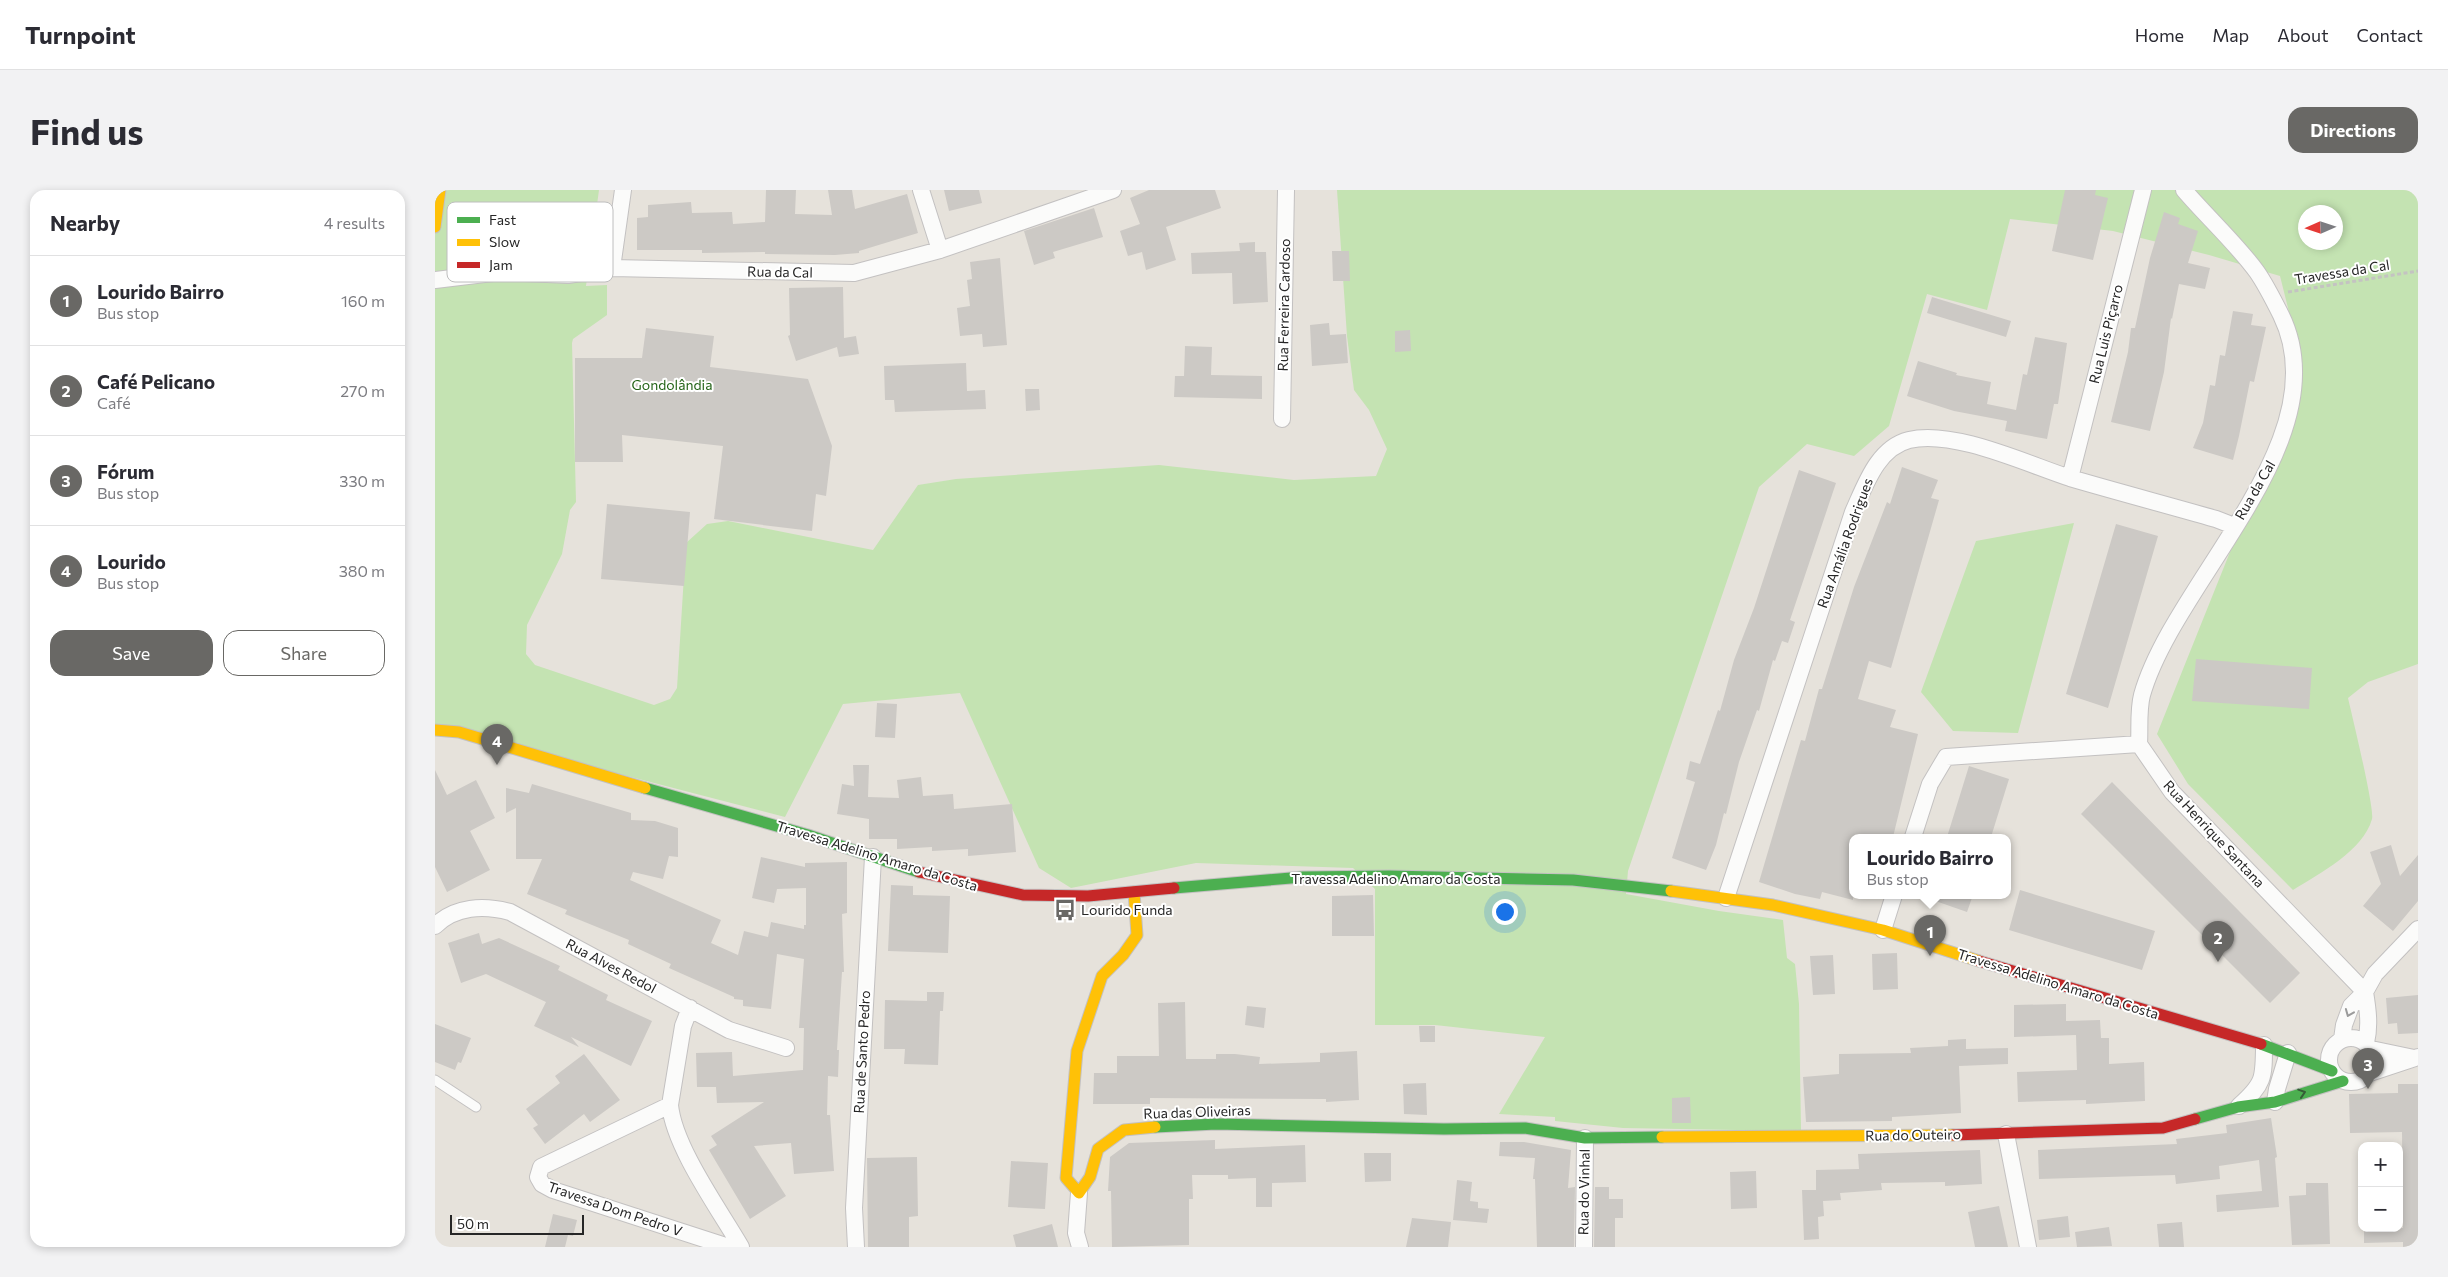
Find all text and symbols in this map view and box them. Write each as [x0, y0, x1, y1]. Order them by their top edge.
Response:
text: Turnpoint [25, 20, 136, 49]
text: Home [2135, 24, 2184, 46]
text: Map [2212, 24, 2249, 46]
text: About [2277, 24, 2329, 46]
text: Contact [2357, 24, 2423, 46]
button: Directions [2288, 107, 2418, 153]
text: Find us [30, 109, 144, 152]
legend [447, 202, 613, 282]
north arrow [2298, 205, 2343, 250]
text: Nearby [50, 210, 120, 235]
text: Fast [489, 211, 516, 228]
text: 4 results [324, 213, 385, 232]
text: Slow [489, 233, 520, 250]
street label: Rua Ferreira Cardoso [1274, 238, 1293, 372]
text: Jam [489, 256, 513, 273]
street label: Travessa da Cal [2293, 256, 2391, 287]
street label: Rua da Cal [747, 262, 813, 281]
text: Lourido Bairro [97, 280, 224, 303]
street label: Rua Luis Piçarro [2085, 283, 2126, 385]
text: 1 [62, 291, 70, 310]
text: 160 m [341, 291, 385, 310]
text: Bus stop [97, 303, 159, 322]
text: Café Pelicano [97, 370, 215, 393]
park label: Gondolândia [632, 376, 712, 393]
text: 2 [61, 381, 71, 400]
text: 270 m [340, 381, 385, 400]
text: Café [97, 393, 131, 412]
street label: Rua da Cal [2231, 457, 2278, 522]
text: Fórum [97, 460, 154, 483]
text: 3 [61, 471, 71, 490]
text: 330 m [339, 471, 385, 490]
street label: Rua Amália Rodrigues [1813, 475, 1876, 610]
text: Bus stop [97, 483, 159, 502]
text: Lourido [97, 550, 166, 573]
text: 4 [61, 561, 71, 580]
text: 380 m [339, 561, 385, 580]
text: Bus stop [97, 573, 159, 592]
button: Save [50, 630, 213, 676]
button: Share [223, 630, 385, 676]
pin: 4 [481, 724, 513, 765]
street label: Rua Henrique Santana [2160, 777, 2268, 891]
street label: Travessa Adelino Amaro da Costa [775, 817, 980, 894]
popup [1849, 834, 2011, 899]
text: Lourido Bairro [1866, 846, 1994, 869]
text: Bus stop [1866, 869, 1929, 888]
street label: Travessa Adelino Amaro da Costa [1291, 870, 1501, 887]
bus stop icon: Lourido Funda [1052, 897, 1078, 923]
your location [1492, 899, 1518, 925]
place label: Lourido Funda [1081, 901, 1173, 918]
pin: 1 [1914, 915, 1946, 956]
pin: 2 [2202, 921, 2234, 962]
street label: Rua Alves Redol [563, 935, 659, 997]
street label: Travessa Adelino Amaro da Costa [1956, 945, 2161, 1022]
street label: Rua de Santo Pedro [850, 990, 873, 1114]
one-way arrow [2345, 1008, 2355, 1017]
pin: 3 [2352, 1048, 2384, 1089]
one-way arrow [2298, 1089, 2306, 1099]
street label: Rua das Oliveiras [1143, 1101, 1251, 1122]
street label: Rua do Outeiro [1865, 1125, 1961, 1144]
map controls [2358, 1142, 2403, 1232]
button: + [2358, 1142, 2403, 1187]
street label: Rua do Vinhal [1574, 1149, 1593, 1235]
street label: Travessa Dom Pedro V [546, 1178, 685, 1240]
button: − [2358, 1187, 2403, 1232]
scale bar [450, 1212, 584, 1235]
text: 50 m [457, 1215, 489, 1232]

